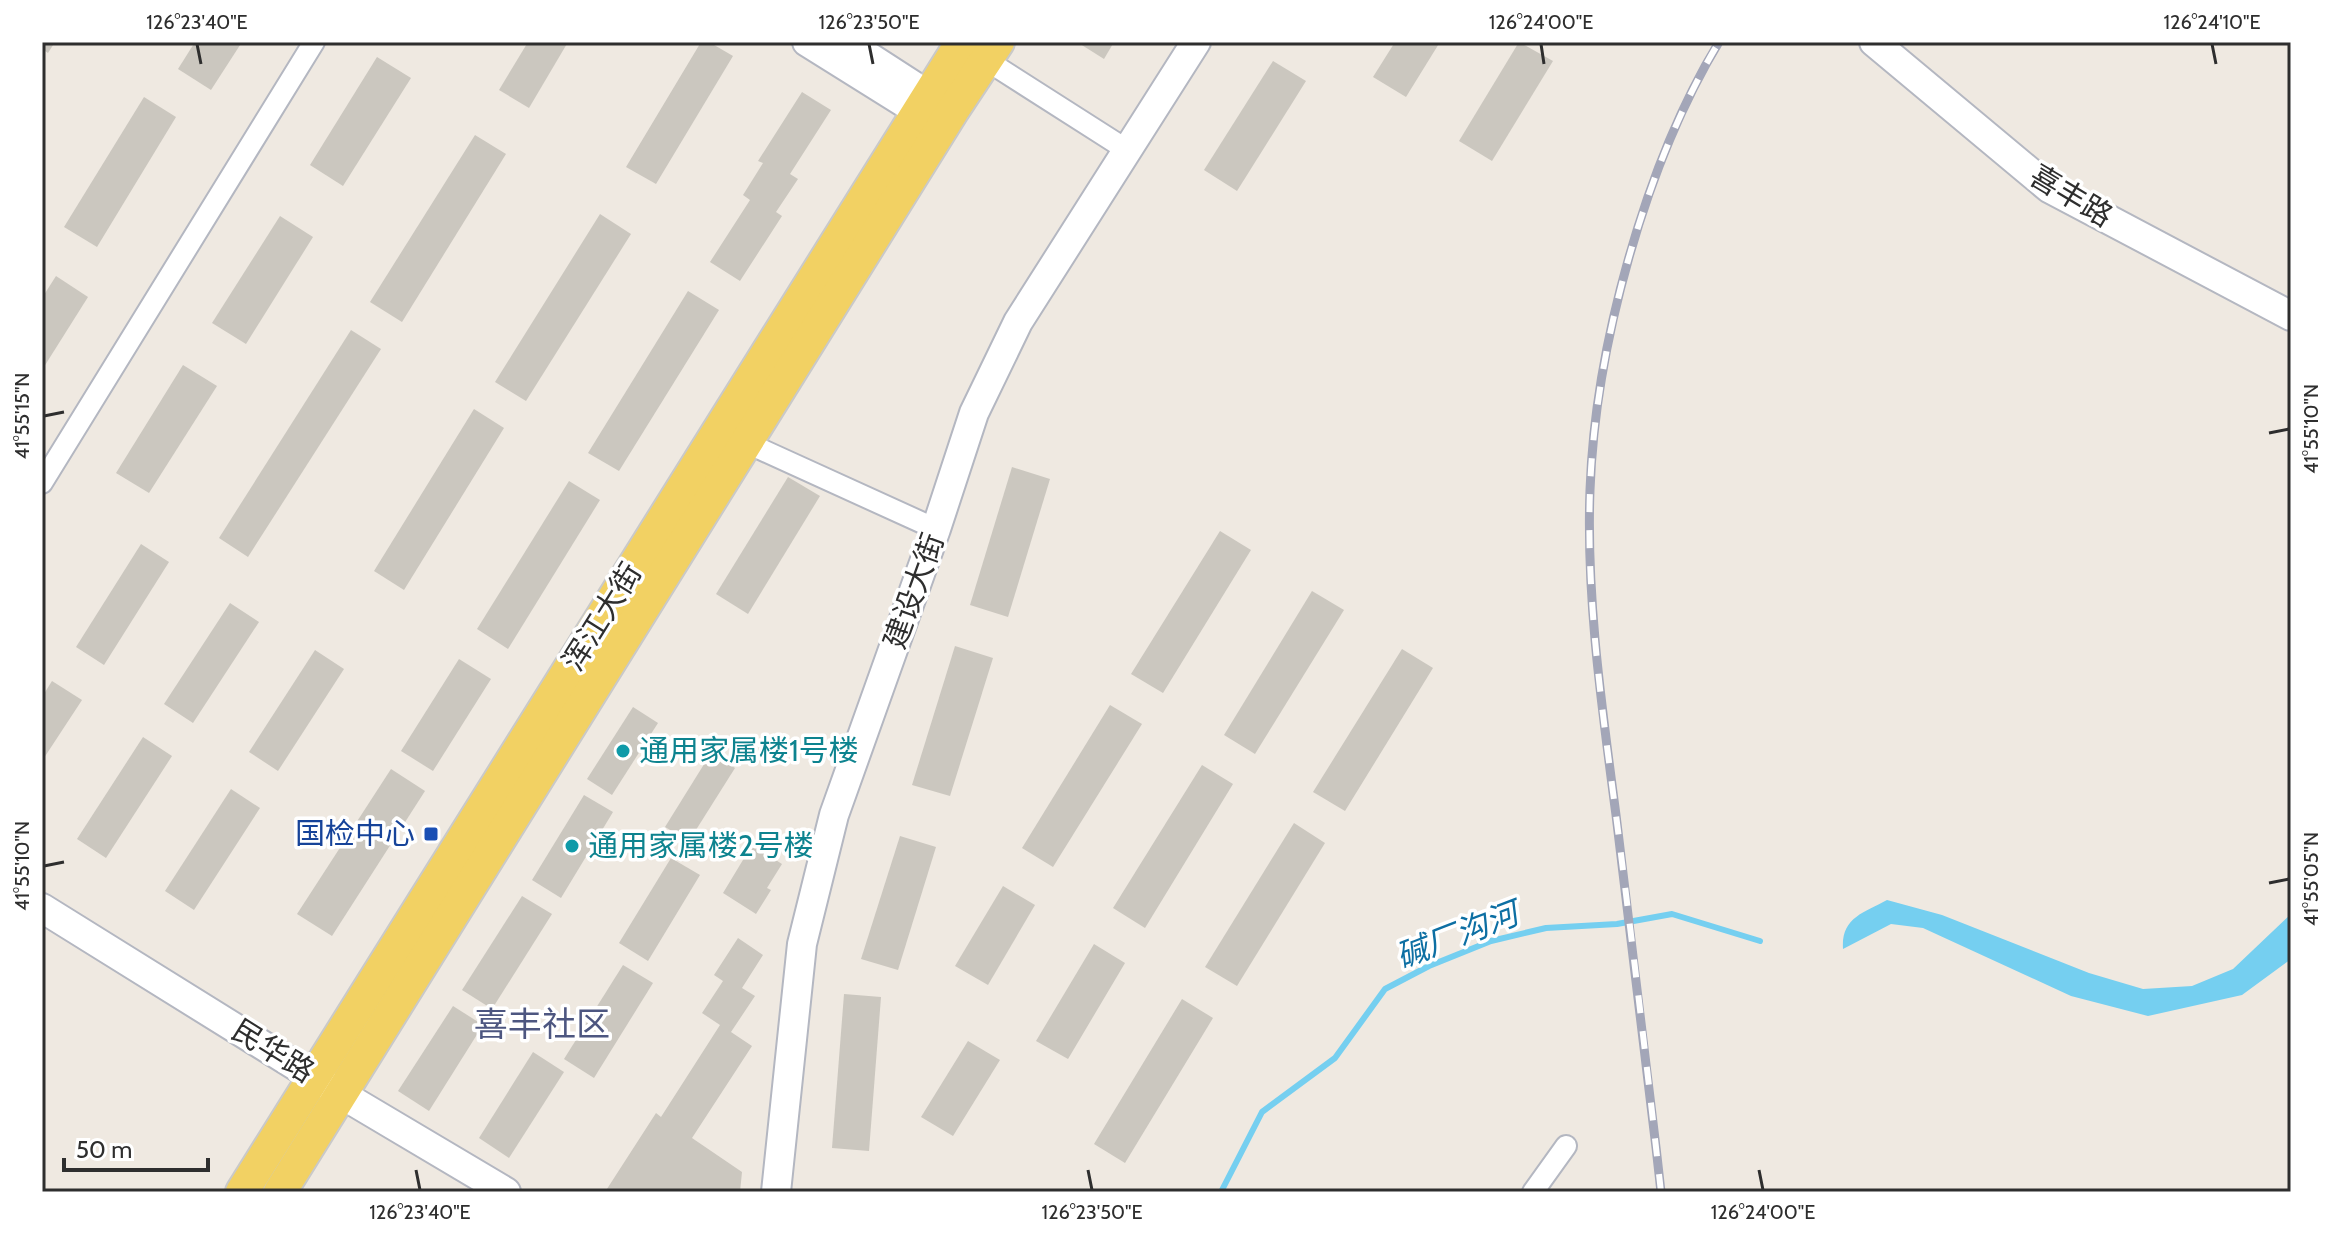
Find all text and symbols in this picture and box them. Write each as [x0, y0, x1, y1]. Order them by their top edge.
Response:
text: 126°23'40"E [146, 10, 248, 34]
text: 126°23'50"E [819, 10, 920, 34]
text: 126°24'00"E [1489, 10, 1593, 34]
text: 126°24'10"E [2163, 10, 2261, 34]
street label: 喜丰路 [2023, 157, 2119, 235]
text: 41°55'15"N [10, 373, 34, 459]
text: 41°55'10"N [2299, 384, 2323, 474]
street label: 建设大街 [876, 528, 951, 654]
street label: 浑江大街 [554, 556, 649, 677]
place label: 通用家属楼1号楼 [639, 732, 859, 769]
marker: 通用家属楼1号楼 [614, 742, 632, 760]
place label: 国检中心 [295, 815, 415, 852]
text: 41°55'10"N [10, 821, 34, 911]
marker: 国检中心 [422, 825, 440, 843]
place label: 通用家属楼2号楼 [588, 827, 814, 864]
text: 41°55'05"N [2299, 832, 2323, 926]
marker: 通用家属楼2号楼 [563, 837, 581, 855]
water label: 碱厂沟河 [1390, 891, 1529, 976]
district label: 喜丰社区 [474, 1003, 610, 1045]
street label: 民华路 [225, 1011, 321, 1090]
scale bar [64, 1122, 208, 1172]
text: 50 m [76, 1135, 132, 1164]
text: 126°23'40"E [369, 1200, 471, 1224]
text: 126°23'50"E [1042, 1200, 1143, 1224]
text: 126°24'00"E [1711, 1200, 1815, 1224]

